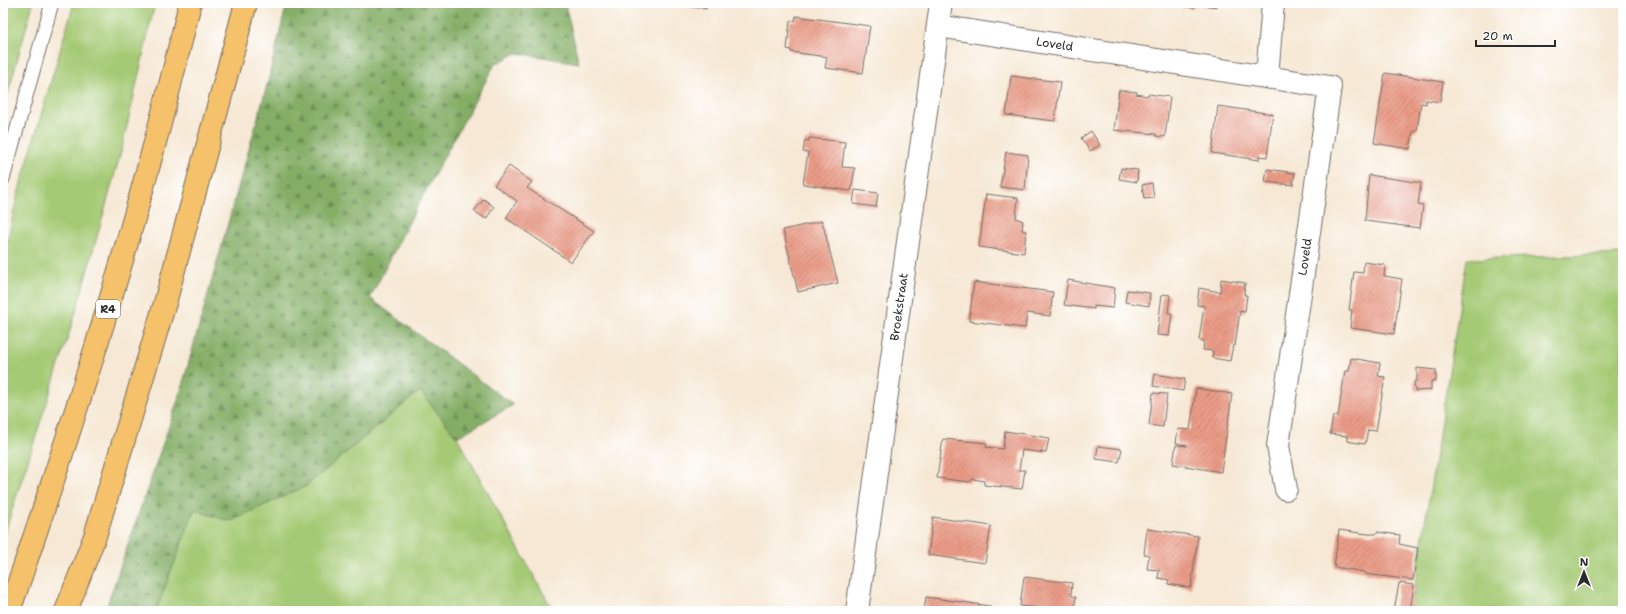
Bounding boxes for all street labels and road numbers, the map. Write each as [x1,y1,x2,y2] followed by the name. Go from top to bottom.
[1035,33,1075,55] street label: Loveld
[1294,237,1316,277] street label: Loveld
[886,272,912,342] street label: Broekstraat
[96,300,120,318] road number: R4

